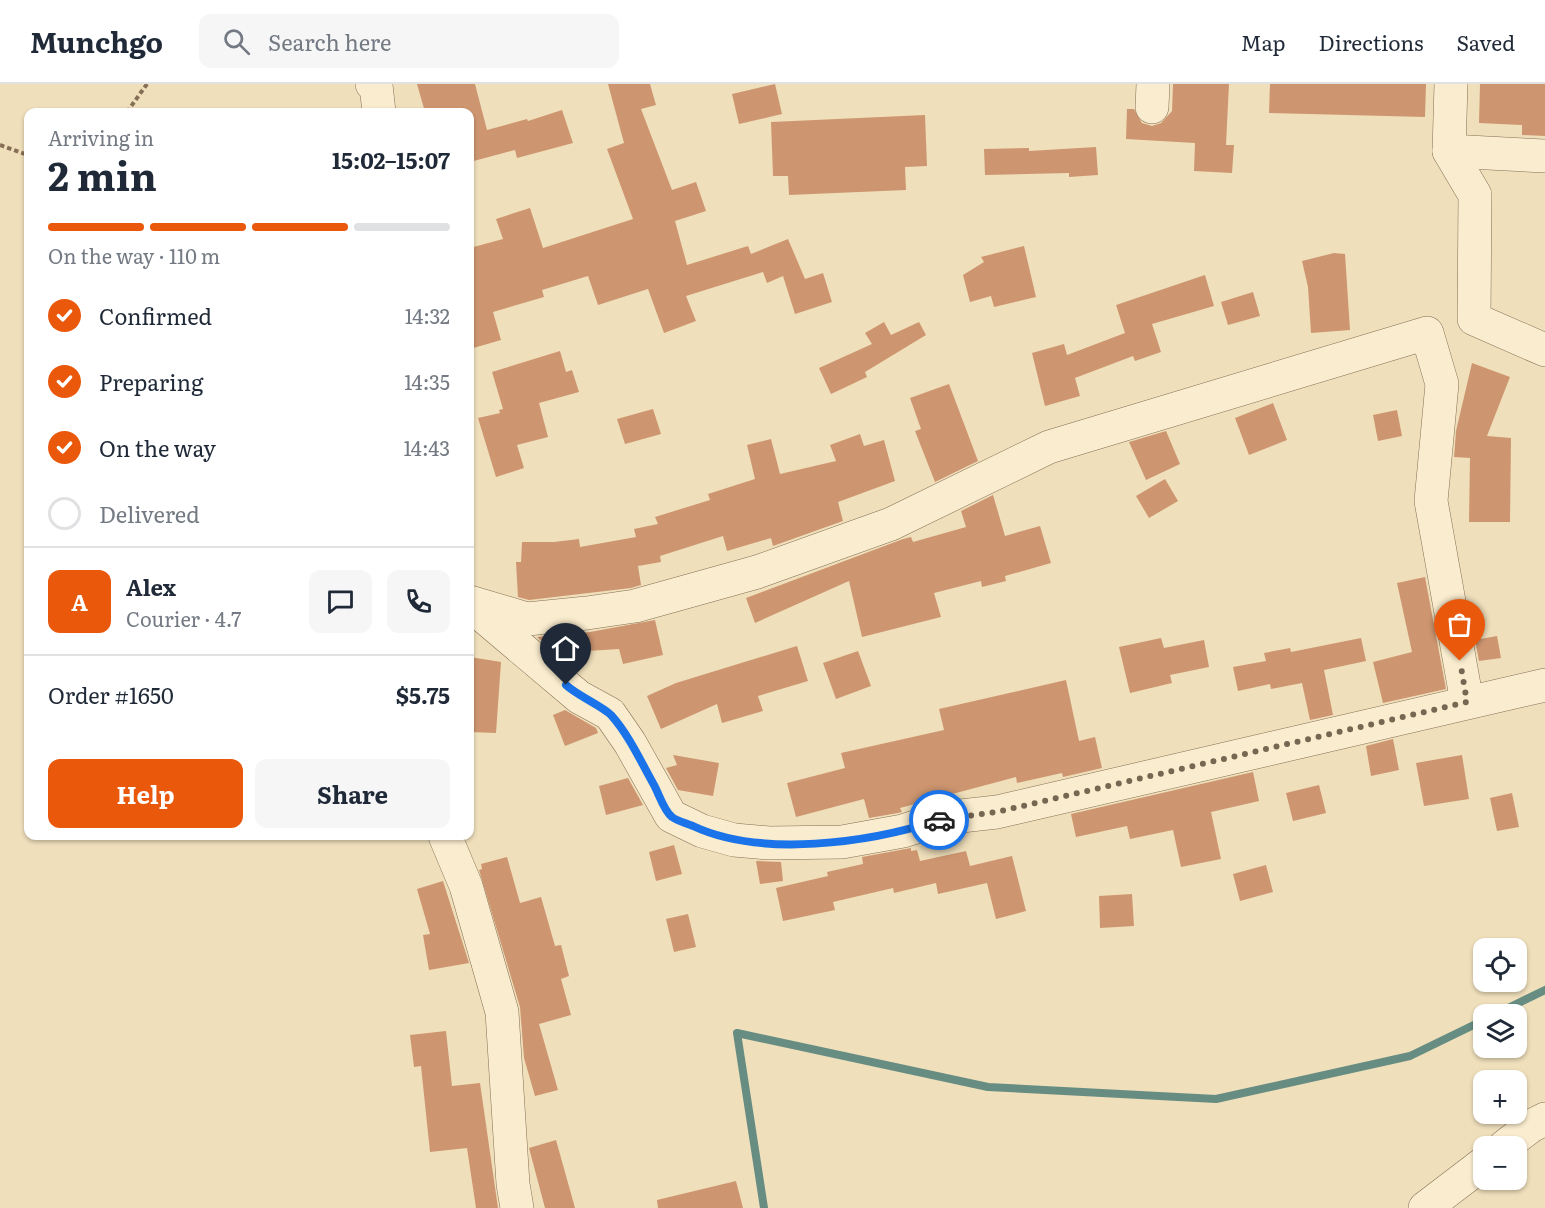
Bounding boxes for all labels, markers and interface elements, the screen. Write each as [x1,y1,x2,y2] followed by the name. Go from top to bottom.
[199,14,619,68] search box
[30,20,163,62] text: Munchgo
[220,25,253,58] icon: search
[268,25,391,58] text: Search here
[1241,26,1286,57] text: Map
[1319,26,1424,57] text: Directions
[1457,26,1515,57] text: Saved
[48,122,154,152] text: Arriving in
[332,143,450,176] text: 15:02–15:07
[48,145,157,203] text: 2 min
[48,240,220,270] text: On the way · 110 m
[48,299,81,332] icon: check
[99,299,212,332] text: Confirmed
[405,300,450,330] text: 14:32
[48,365,81,398] icon: check
[99,365,203,398] text: Preparing
[404,366,450,396] text: 14:35
[48,431,81,464] icon: check
[99,431,216,464] text: On the way
[404,432,450,462] text: 14:43
[99,497,200,530] text: Delivered
[126,570,176,603] text: Alex
[309,570,372,633] button: chat
[387,570,450,633] button: phone
[71,585,88,618] text: A
[1434,599,1485,661] pin
[126,603,241,633] text: Courier · 4.7
[1443,608,1476,641] icon: bag
[540,623,591,685] pin
[549,632,582,665] icon: home
[48,678,174,711] text: Order #1650
[396,678,450,711] text: $5.75
[48,759,243,828] button: Help
[255,759,450,828] button: Share
[909,790,969,850] courier
[923,804,956,837] icon: car
[1473,938,1527,1190] map controls
[1473,938,1527,992] button: locate
[1473,1004,1527,1058] button: layers
[1473,1070,1527,1124] button: +
[1473,1136,1527,1190] button: −

